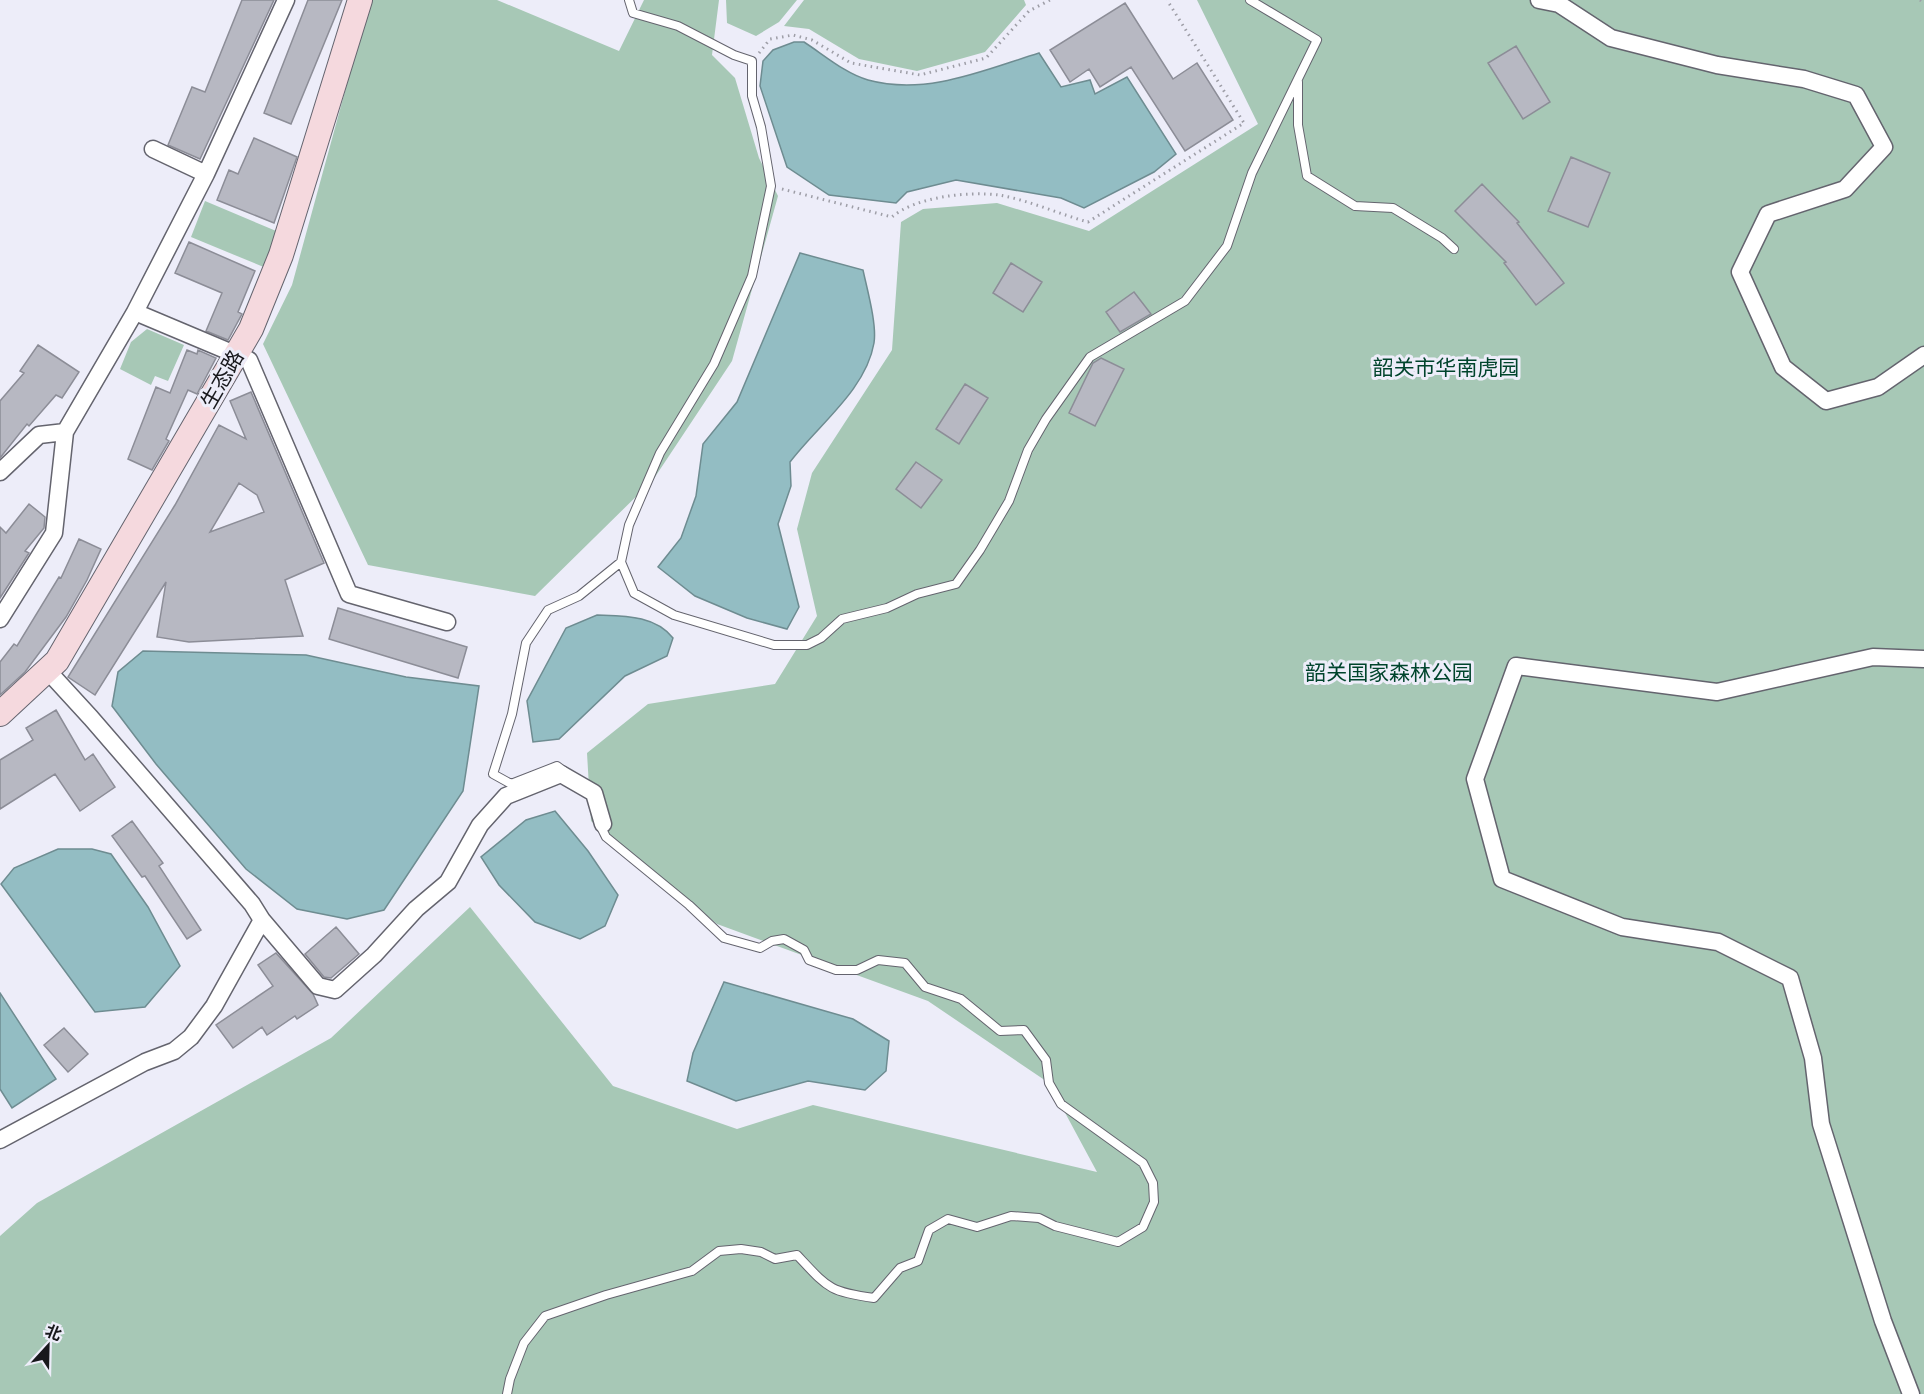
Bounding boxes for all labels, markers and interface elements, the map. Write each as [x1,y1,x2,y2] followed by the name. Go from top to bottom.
[195,345,249,413] street label: 生态路
[1373,355,1520,380] park label: 韶关市华南虎园
[1305,660,1473,685] park label: 韶关国家森林公园
[18,1316,78,1376] north arrow
[42,1321,64,1344] text: 北

